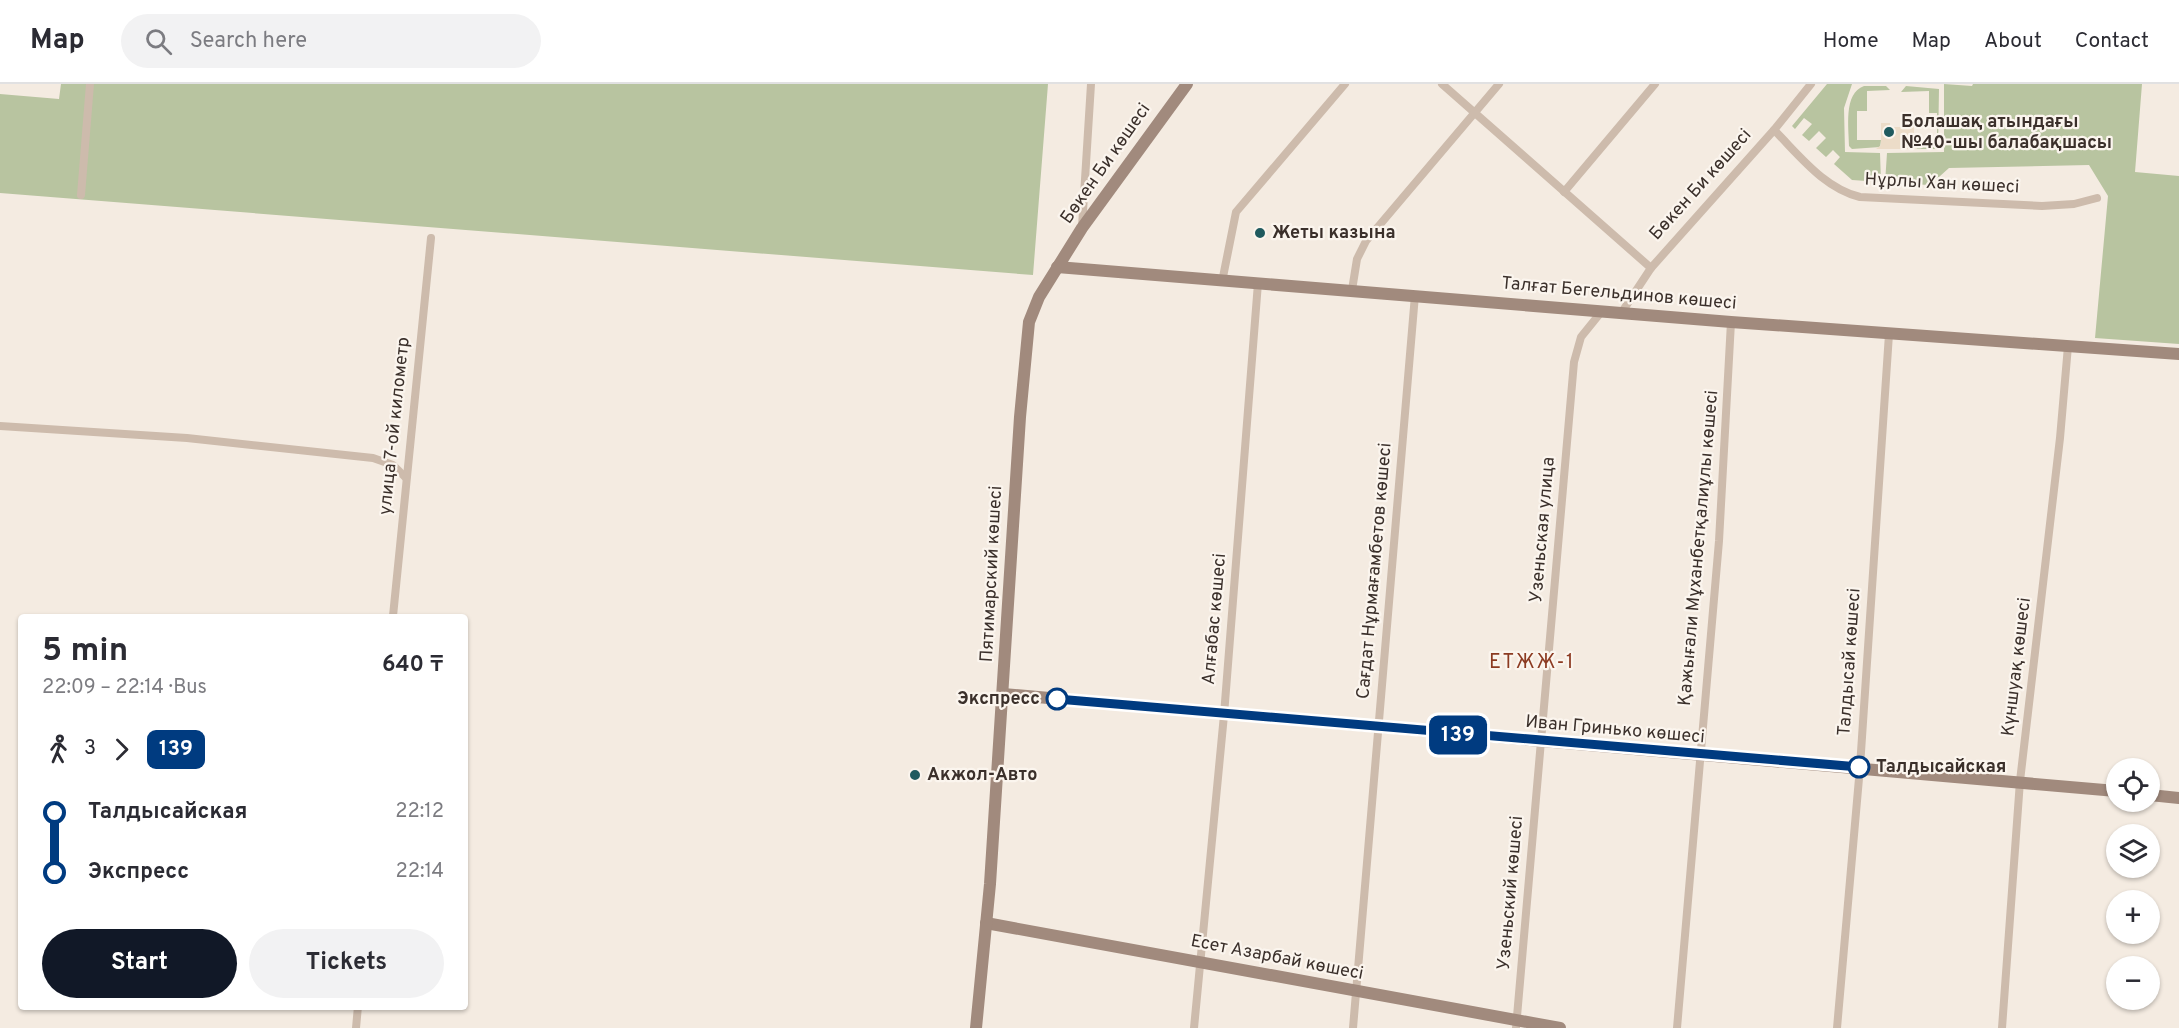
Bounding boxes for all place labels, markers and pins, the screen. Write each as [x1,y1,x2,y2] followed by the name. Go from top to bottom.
[1901,111,2112,155] place label: Болашақ атындағы №40-шы балабақшасы
[1882,125,1896,139] marker: Болашақ атындағы №40-шы балабақшасы
[1272,222,1395,245] place label: Жеты казына
[1253,226,1267,240] marker: Жеты казына
[957,688,1040,711] place label: Экспресс
[1046,688,1068,710] marker: Экспресс
[1848,756,1870,778] marker: Талдысайская
[1876,756,2006,779] place label: Талдысайская
[927,764,1037,787] place label: Акжол-Авто
[908,768,922,782] marker: Акжол-Авто

